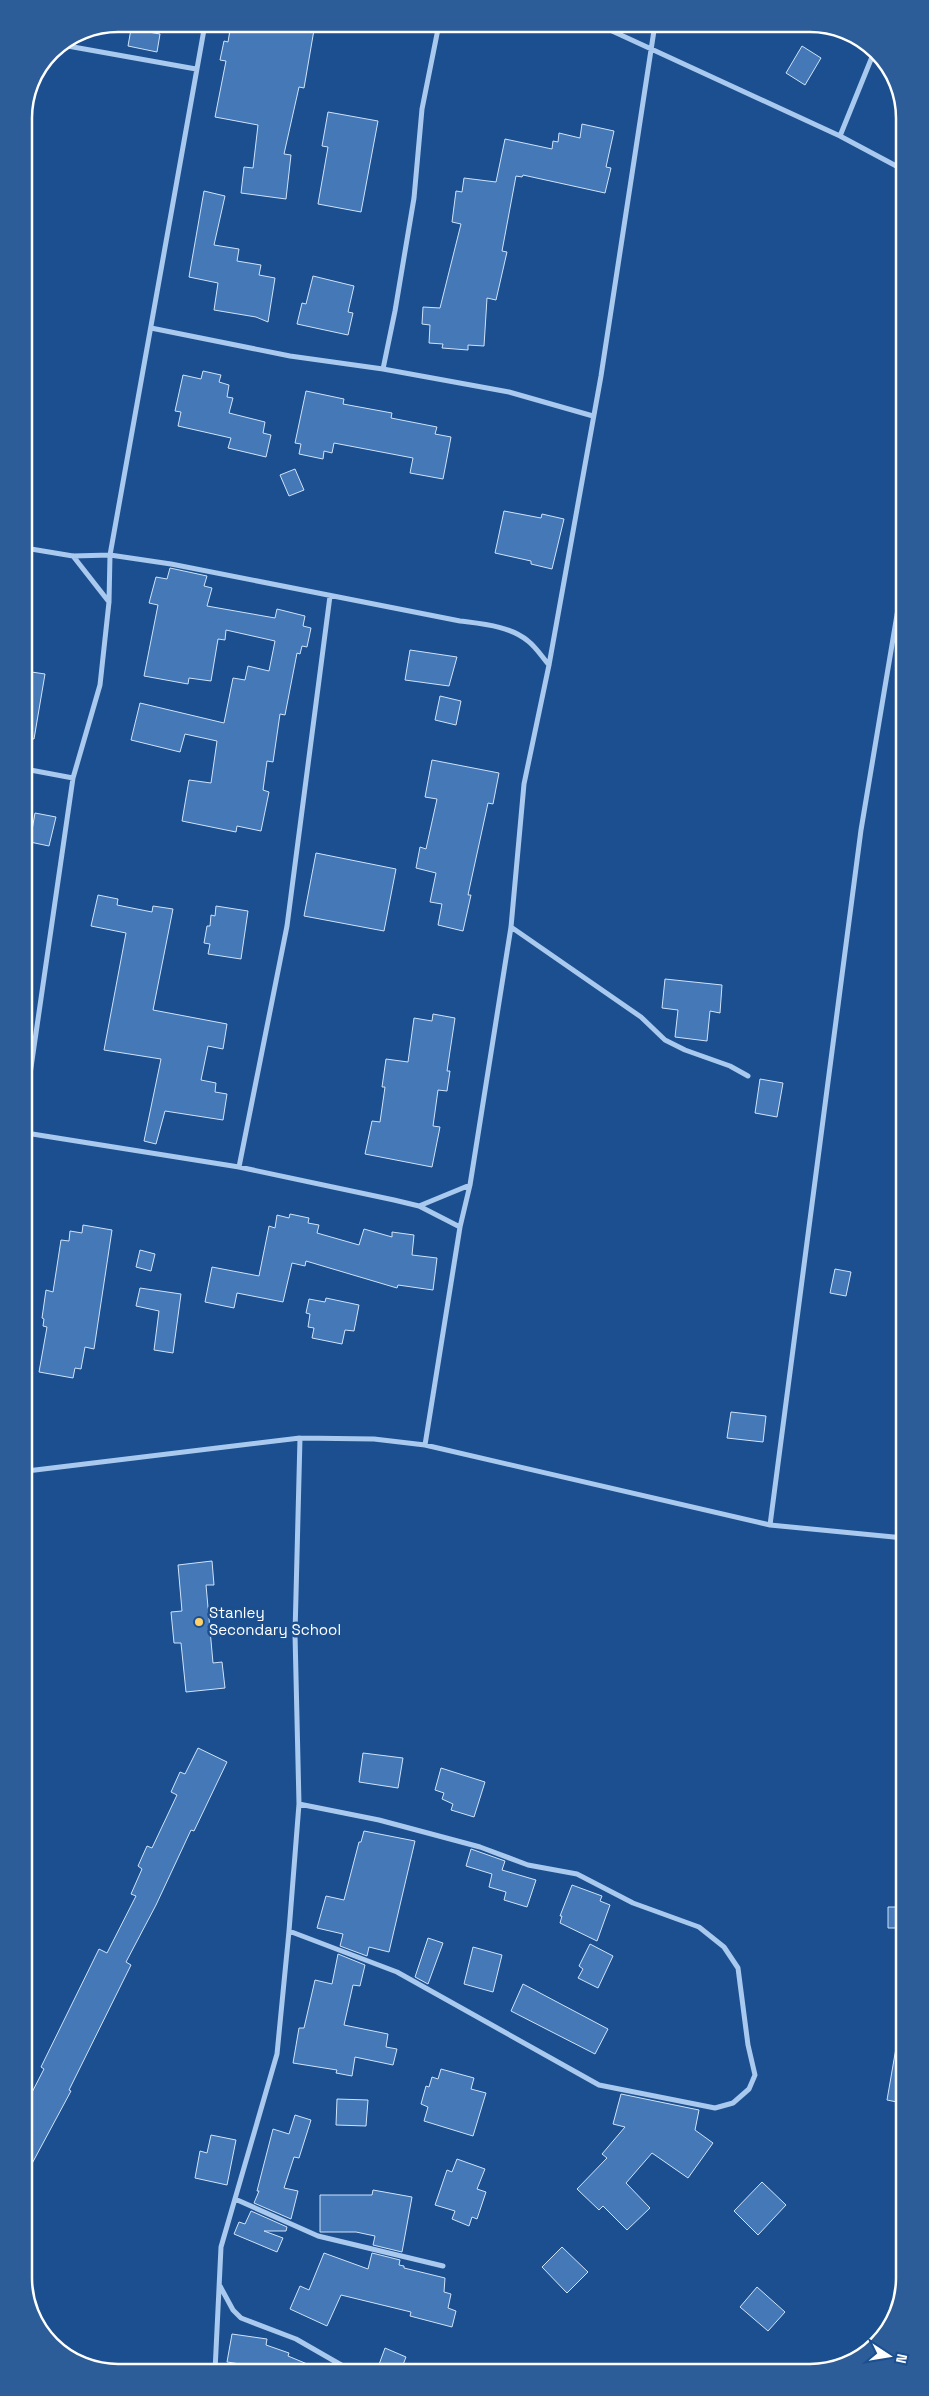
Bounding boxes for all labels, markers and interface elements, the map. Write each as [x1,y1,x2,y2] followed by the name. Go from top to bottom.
[209,1603,341,1639] place label: Stanley Secondary School
[193,1616,205,1628] marker: Stanley Secondary School
[864,2331,914,2381] north arrow
[892,2352,911,2365] text: N

